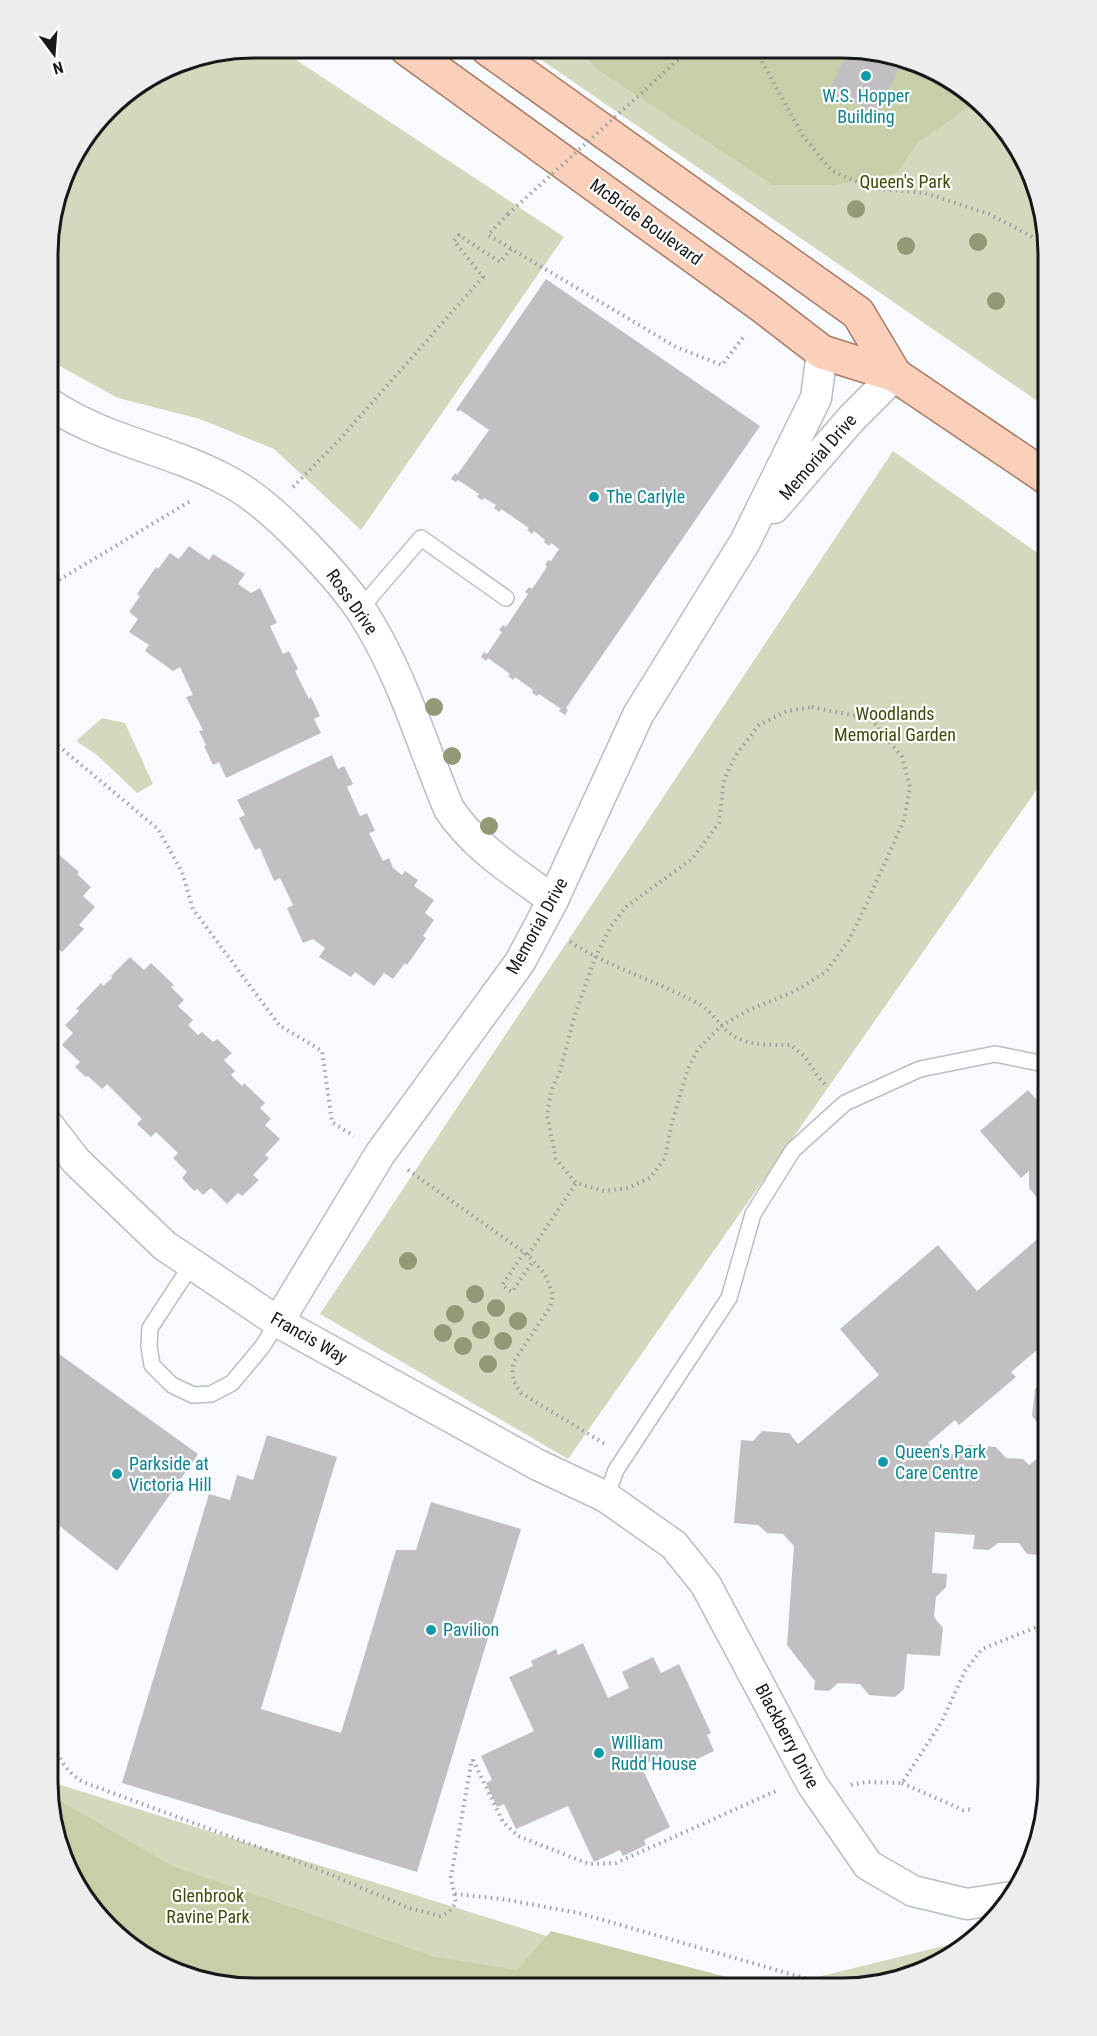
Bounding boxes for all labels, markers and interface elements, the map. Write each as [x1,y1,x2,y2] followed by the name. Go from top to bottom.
[24,24,84,84] north arrow
[51,57,65,78] text: N
[859,69,873,83] marker: W.S. Hopper Building
[822,85,910,127] place label: W.S. Hopper Building
[859,171,951,192] park label: Queen's Park
[586,174,706,269] street label: McBride Boulevard
[775,409,861,504] street label: Memorial Drive
[606,486,685,507] place label: The Carlyle
[587,490,601,504] marker: The Carlyle
[322,565,383,638] street label: Ross Drive
[834,703,956,745] park label: Woodlands Memorial Garden
[501,874,572,978] street label: Memorial Drive
[267,1307,352,1368] street label: Francis Way
[895,1441,986,1483] place label: Queen's Park Care Centre
[129,1453,212,1495] place label: Parkside at Victoria Hill
[876,1455,890,1469] marker: Queen's Park Care Centre
[110,1467,124,1481] marker: Parkside at Victoria Hill
[443,1619,499,1640] place label: Pavilion
[424,1623,438,1637] marker: Pavilion
[751,1680,824,1791] street label: Blackberry Drive
[611,1732,697,1774] place label: William Rudd House
[592,1746,606,1760] marker: William Rudd House
[166,1885,250,1927] park label: Glenbrook Ravine Park

